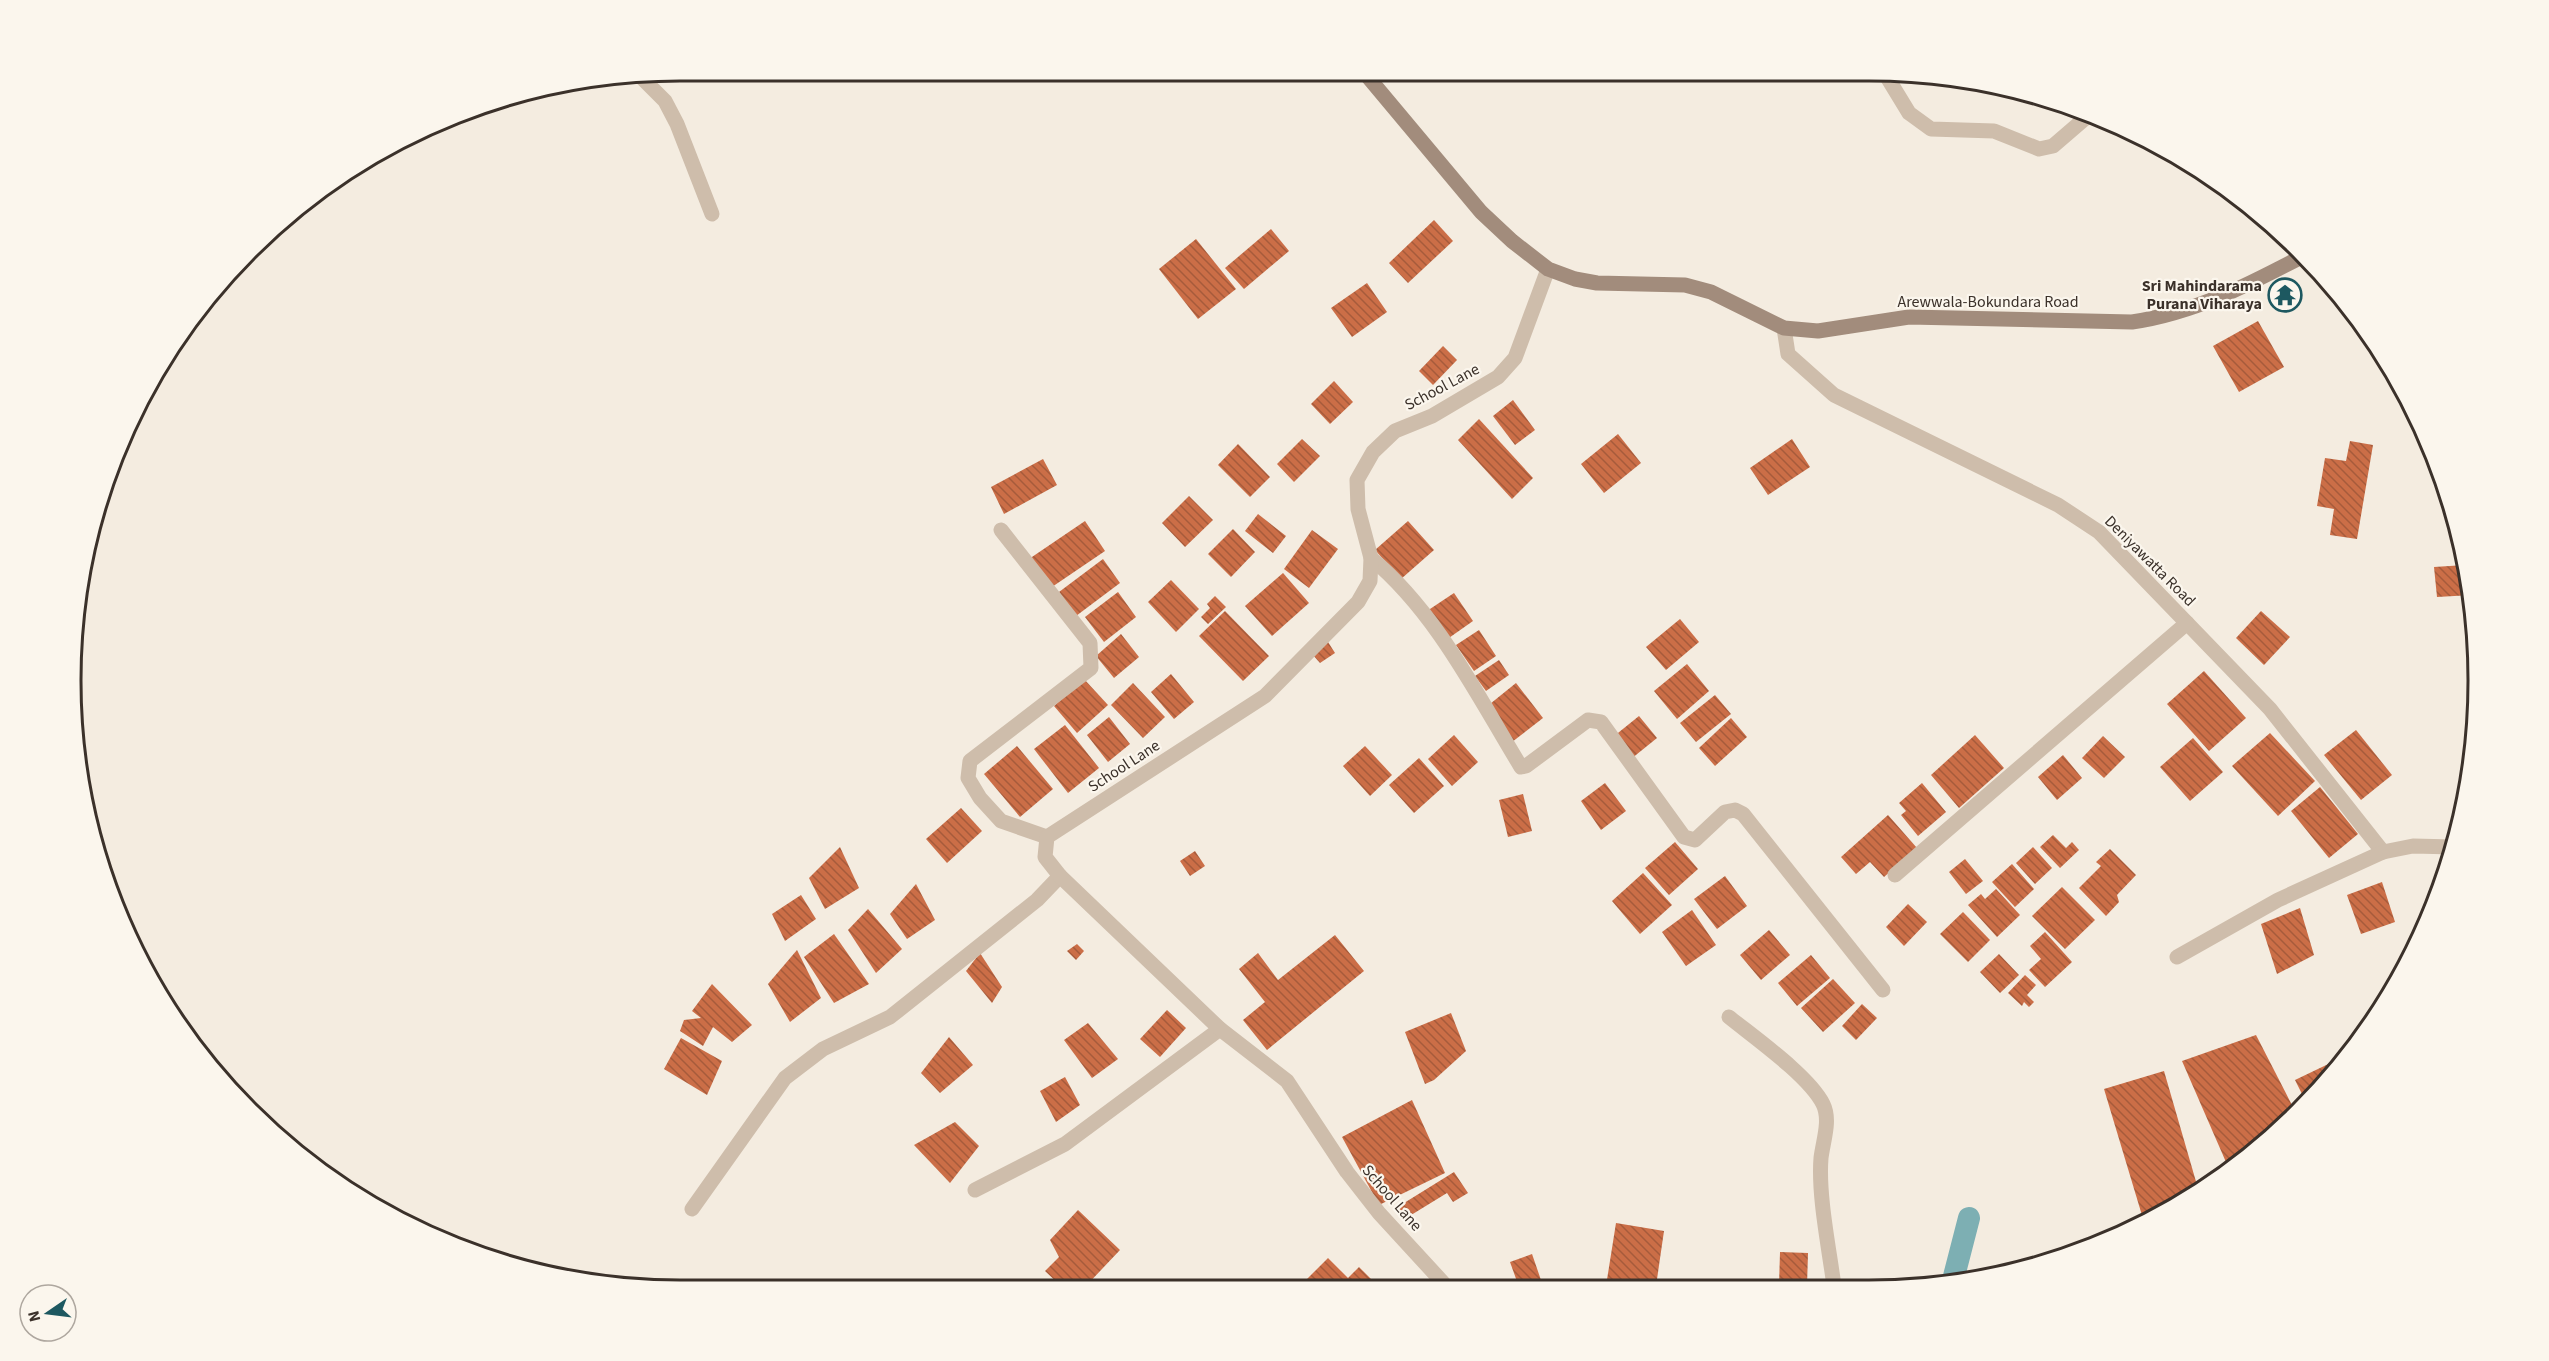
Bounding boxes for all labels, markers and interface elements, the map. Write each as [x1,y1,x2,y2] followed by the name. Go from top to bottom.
[2142,275,2262,315] place label: Sri Mahindarama Purana Viharaya
[2267,277,2303,313] temple icon: Sri Mahindarama Purana Viharaya
[1897,291,2079,313] street label: Arewwala-Bokundara Road
[1401,358,1483,416] street label: School Lane
[2100,511,2200,611] street label: Deniyawatta Road
[1084,734,1164,797] street label: School Lane
[1357,1160,1427,1236] street label: School Lane
[18,1283,78,1343] north arrow
[22,1309,46,1324] text: N

